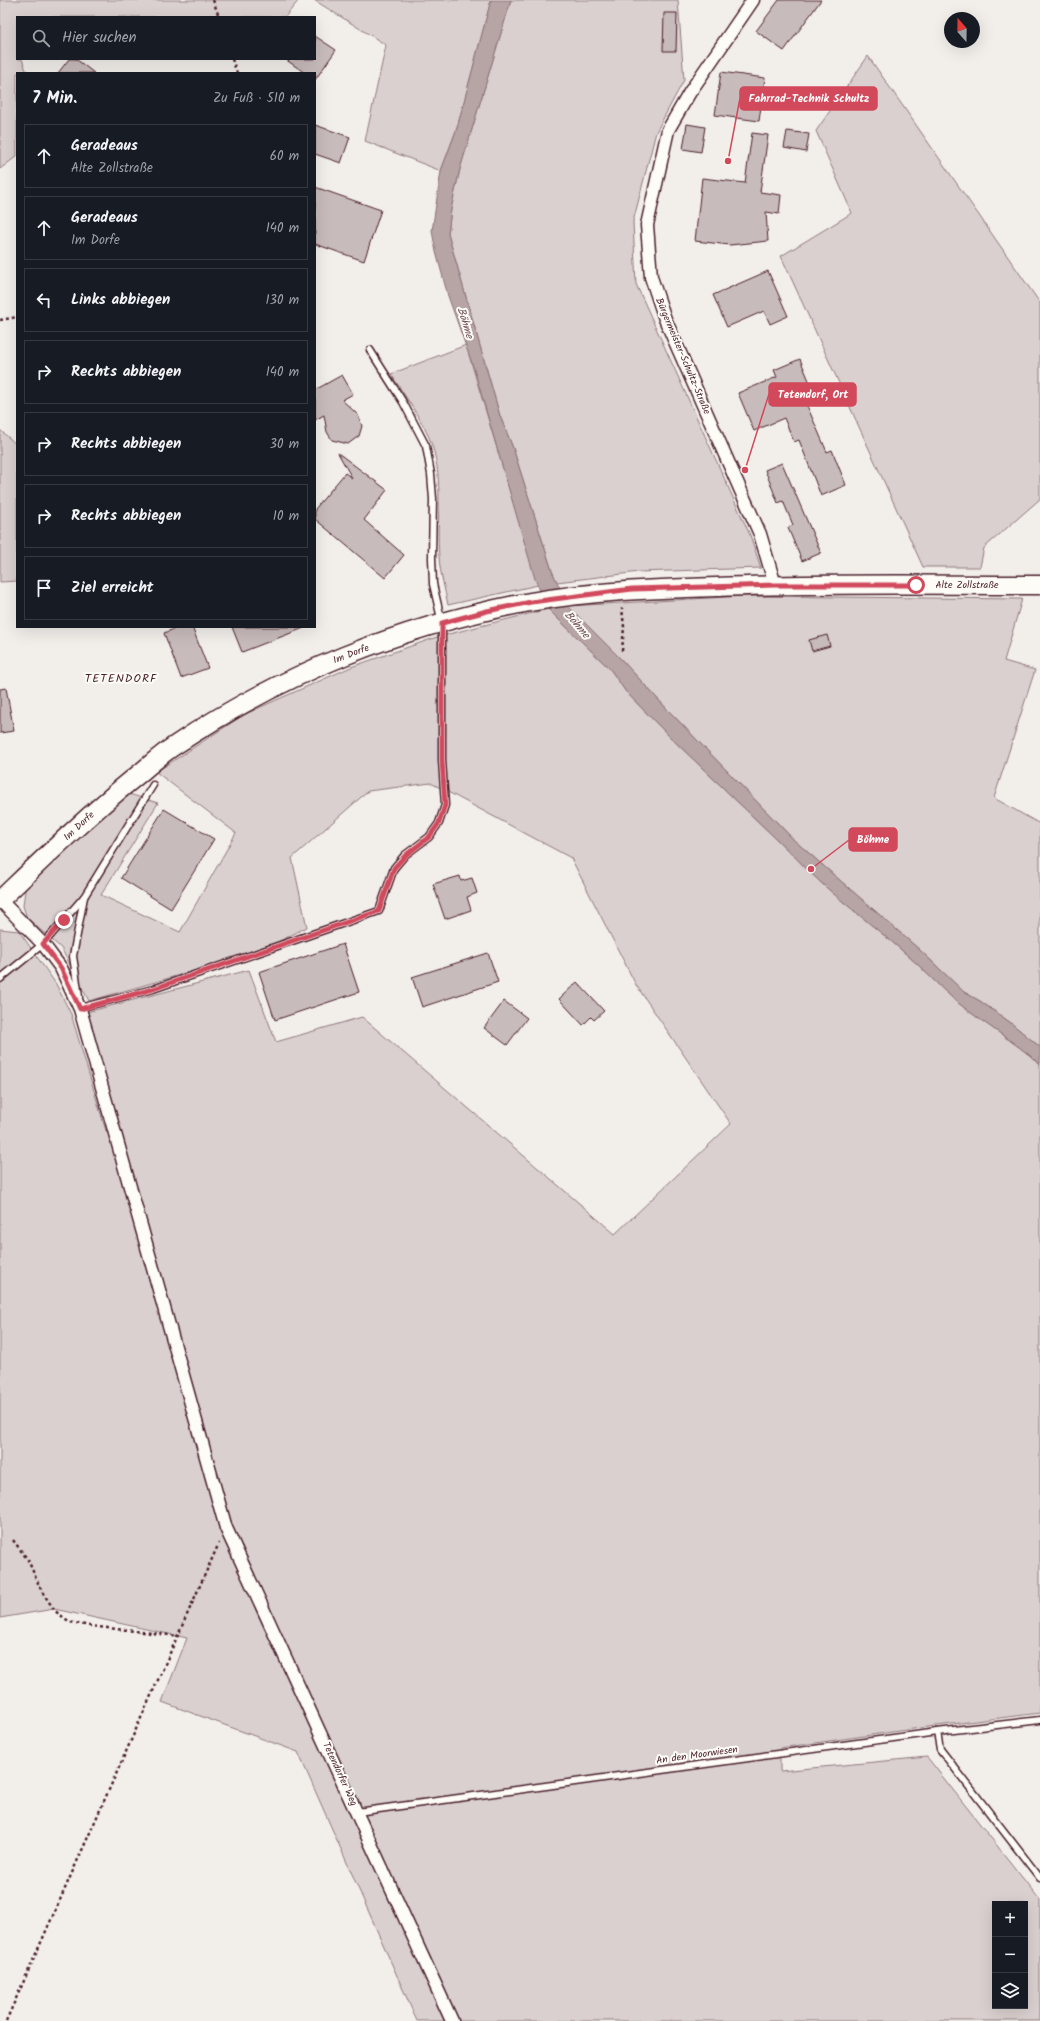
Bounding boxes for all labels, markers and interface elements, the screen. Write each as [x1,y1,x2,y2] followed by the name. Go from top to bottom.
[944,12,980,48] north arrow
[16,16,316,60] search box
[62,26,136,50] text: Hier suchen
[30,27,52,49] icon: search
[32,85,77,112] text: 7 Min.
[740,87,877,110] callout: Fahrrad-Technik Schultz
[213,88,300,109] text: Zu Fuß · 510 m
[749,90,869,108] text: Fahrrad-Technik Schultz
[71,134,138,158] text: Geradeaus
[33,145,55,167] icon: ahead
[270,146,299,167] text: 60 m
[71,158,153,179] text: Alte Zollstraße
[71,206,138,230] text: Geradeaus
[33,217,55,239] icon: ahead
[266,218,299,239] text: 140 m
[71,230,120,251] text: Im Dorfe
[71,288,170,312] text: Links abbiegen
[33,289,55,311] icon: left
[265,290,299,311] text: 130 m
[651,295,715,417] street label: Bürgermeister-Schultz-Straße
[452,305,479,342] water label: Böhme
[71,360,181,384] text: Rechts abbiegen
[33,361,55,383] icon: right
[266,362,299,383] text: 140 m
[769,383,856,406] callout: Tetendorf, Ort
[778,386,849,404] text: Tetendorf, Ort
[71,432,181,456] text: Rechts abbiegen
[33,433,55,455] icon: right
[270,434,299,455] text: 30 m
[71,504,181,528] text: Rechts abbiegen
[33,505,55,527] icon: right
[273,506,299,527] text: 10 m
[71,576,154,600] text: Ziel erreicht
[907,576,925,594] route start
[33,577,55,599] icon: arrive
[935,577,999,593] street label: Alte Zollstraße
[560,607,595,644] water label: Böhme
[331,640,372,668] street label: Im Dorfe
[85,669,158,688] district label: TETENDORF
[60,807,99,845] street label: Im Dorfe
[849,828,897,851] callout: Böhme
[857,831,890,849] text: Böhme
[55,911,73,929] route end
[318,1739,362,1809] street label: Tetendorfer Weg
[655,1741,739,1769] street label: An den Moorwiesen
[992,1901,1028,2009] map controls
[992,1901,1028,1937] button: +
[992,1937,1028,1973] button: −
[992,1973,1028,2009] button: layers

